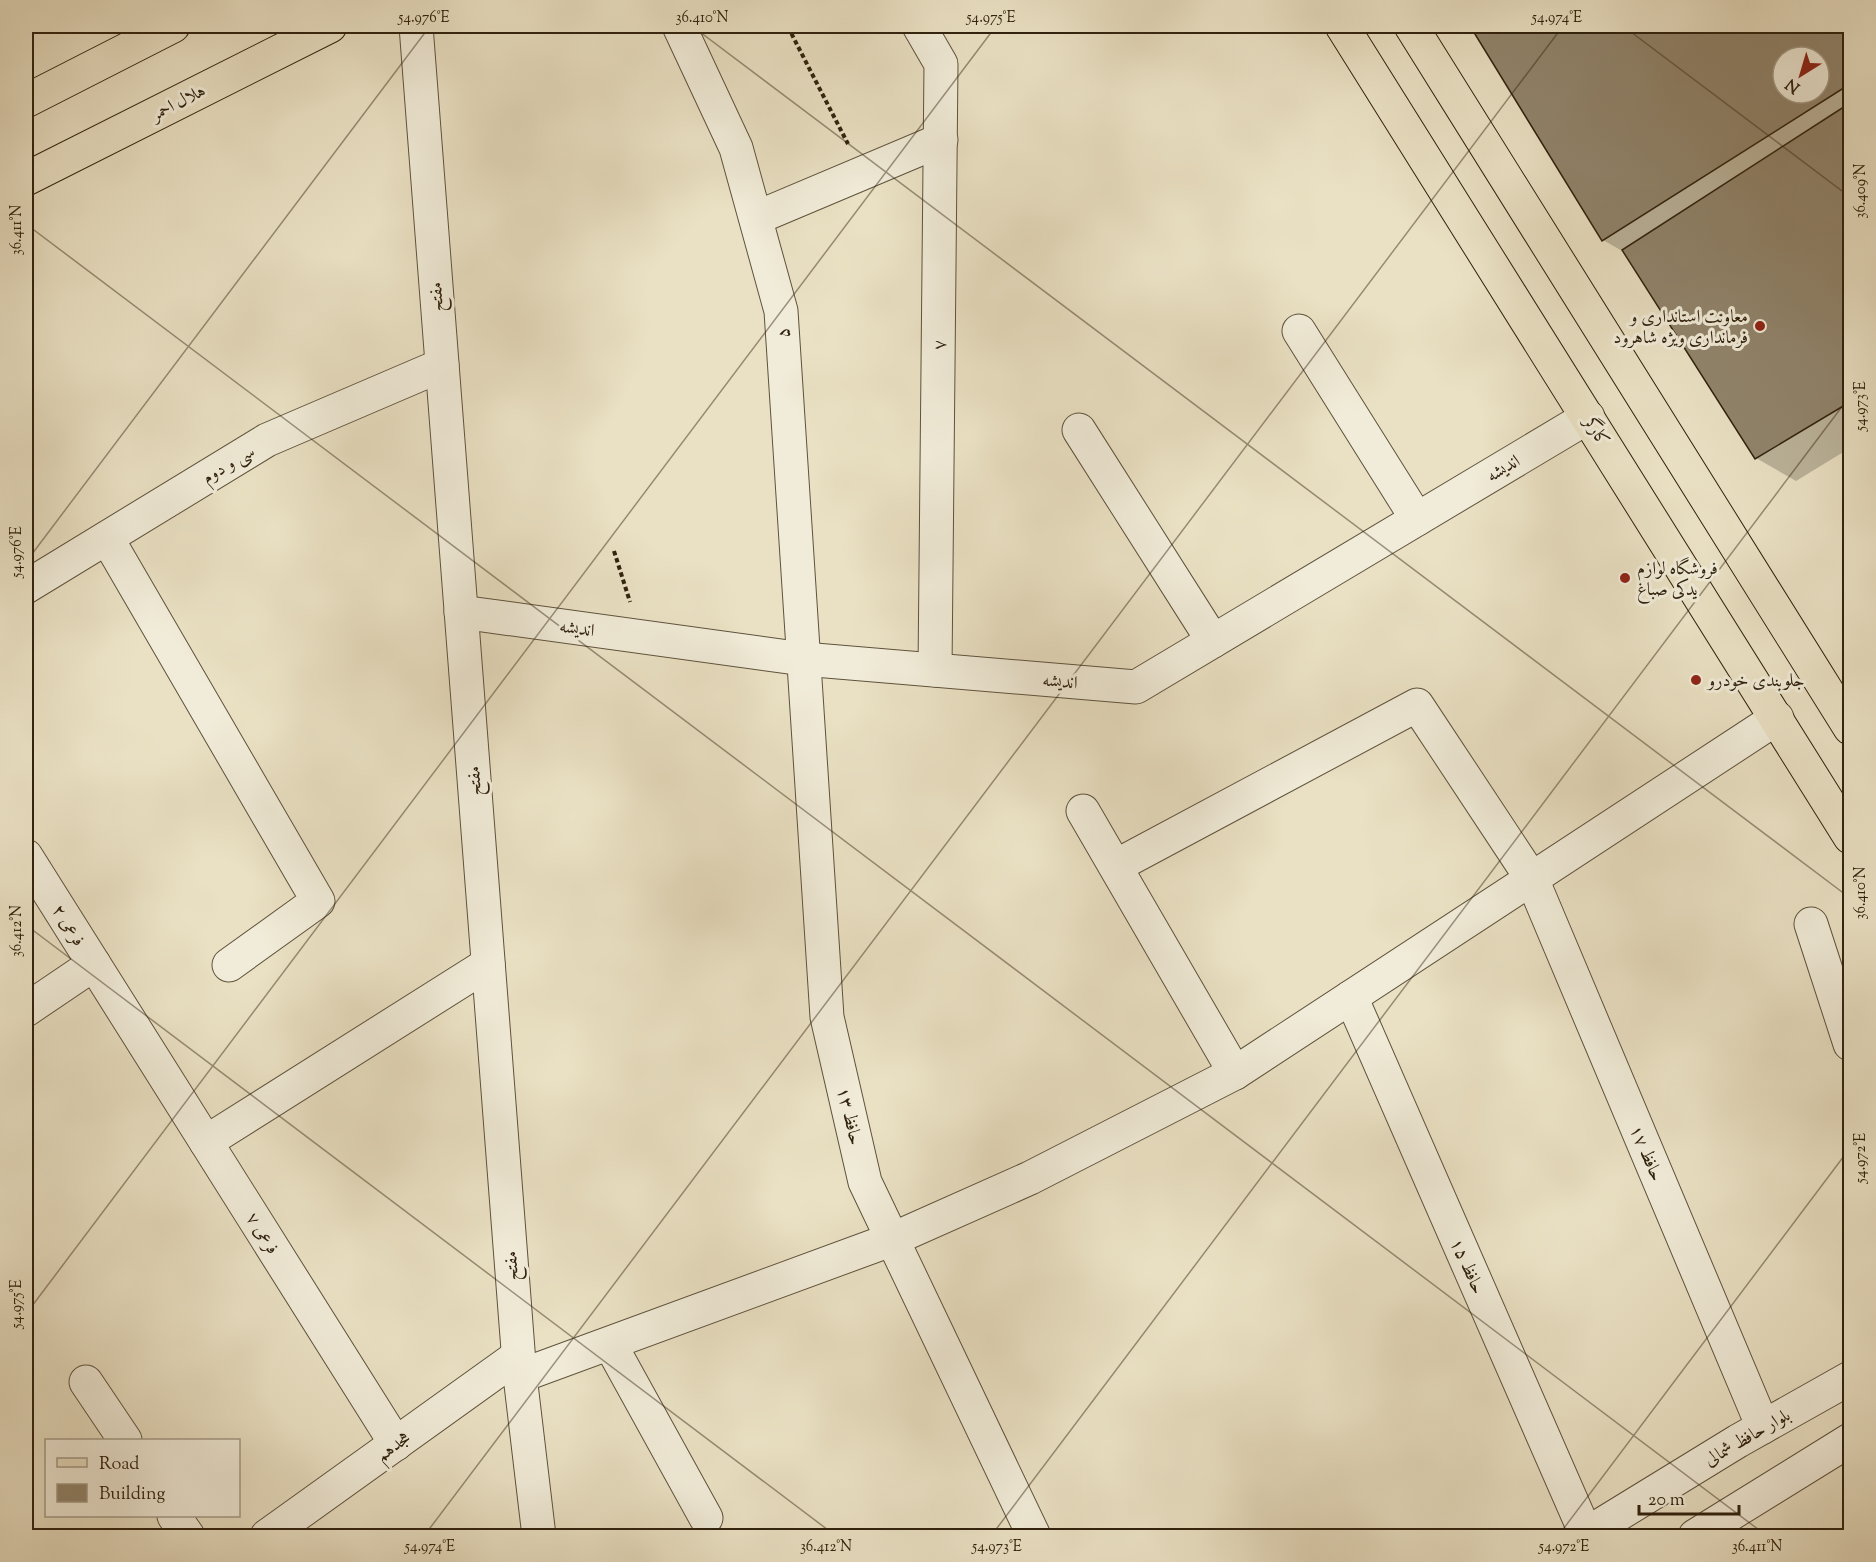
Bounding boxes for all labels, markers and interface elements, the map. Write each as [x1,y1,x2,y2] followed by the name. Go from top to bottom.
[397,8,450,29] text: 54.976°E
[676,8,728,29] text: 36.410°N
[965,8,1016,29] text: 54.975°E
[1531,8,1582,29] text: 54.974°E
[1771,45,1831,105] north arrow
[1781,72,1806,98] text: N
[145,79,211,130] street label: هلال احمر
[1851,163,1872,219] text: 36.409°N
[7,205,28,255] text: 36.411°N
[424,281,453,313] street label: مفتح
[1613,305,1748,352] place label: معاونت استانداری و فرمانداری ویژه شاهرود
[1753,319,1767,333] marker: معاونت استانداری و فرمانداری ویژه شاهرود
[772,327,798,339] street label: ۵
[928,340,954,351] street label: ۷
[1851,381,1872,432] text: 54.973°E
[1575,410,1615,452] street label: کارگر
[198,440,261,493] street label: سی و دوم
[1482,449,1526,490] street label: اندیشه
[7,526,28,579] text: 54.976°E
[1637,556,1718,604] place label: فروشگاه لوازم یدکی صباغ
[1618,571,1632,585] marker: فروشگاه لوازم یدکی صباغ
[557,615,596,645] street label: اندیشه
[1041,669,1079,697] street label: اندیشه
[1706,669,1805,695] place label: جلوبندی خودرو
[1689,673,1703,687] marker: جلوبندی خودرو
[462,765,491,797] street label: مفتح
[1851,867,1872,919] text: 36.410°N
[44,900,90,952] street label: فرعی ۲
[7,905,28,957] text: 36.412°N
[829,1085,867,1148] street label: حافظ ۱۳
[1622,1122,1669,1186] street label: حافظ ۱۷
[1851,1133,1872,1184] text: 54.972°E
[238,1208,284,1260] street label: فرعی ۷
[1442,1235,1490,1299] street label: حافظ ۱۵
[499,1250,528,1282] street label: مفتح
[7,1279,28,1330] text: 54.975°E
[1700,1403,1796,1474] street label: بلوار حافظ شمالی
[371,1426,418,1471] street label: هجدهم
[45,1439,240,1517] legend
[99,1452,139,1478] text: Road
[1639,1478,1740,1516] scale bar
[99,1482,165,1508] text: Building
[1648,1488,1685,1514] text: 20 m
[404,1537,455,1558] text: 54.974°E
[800,1537,852,1558] text: 36.412°N
[971,1537,1022,1558] text: 54.973°E
[1538,1537,1589,1558] text: 54.972°E
[1732,1537,1782,1558] text: 36.411°N

